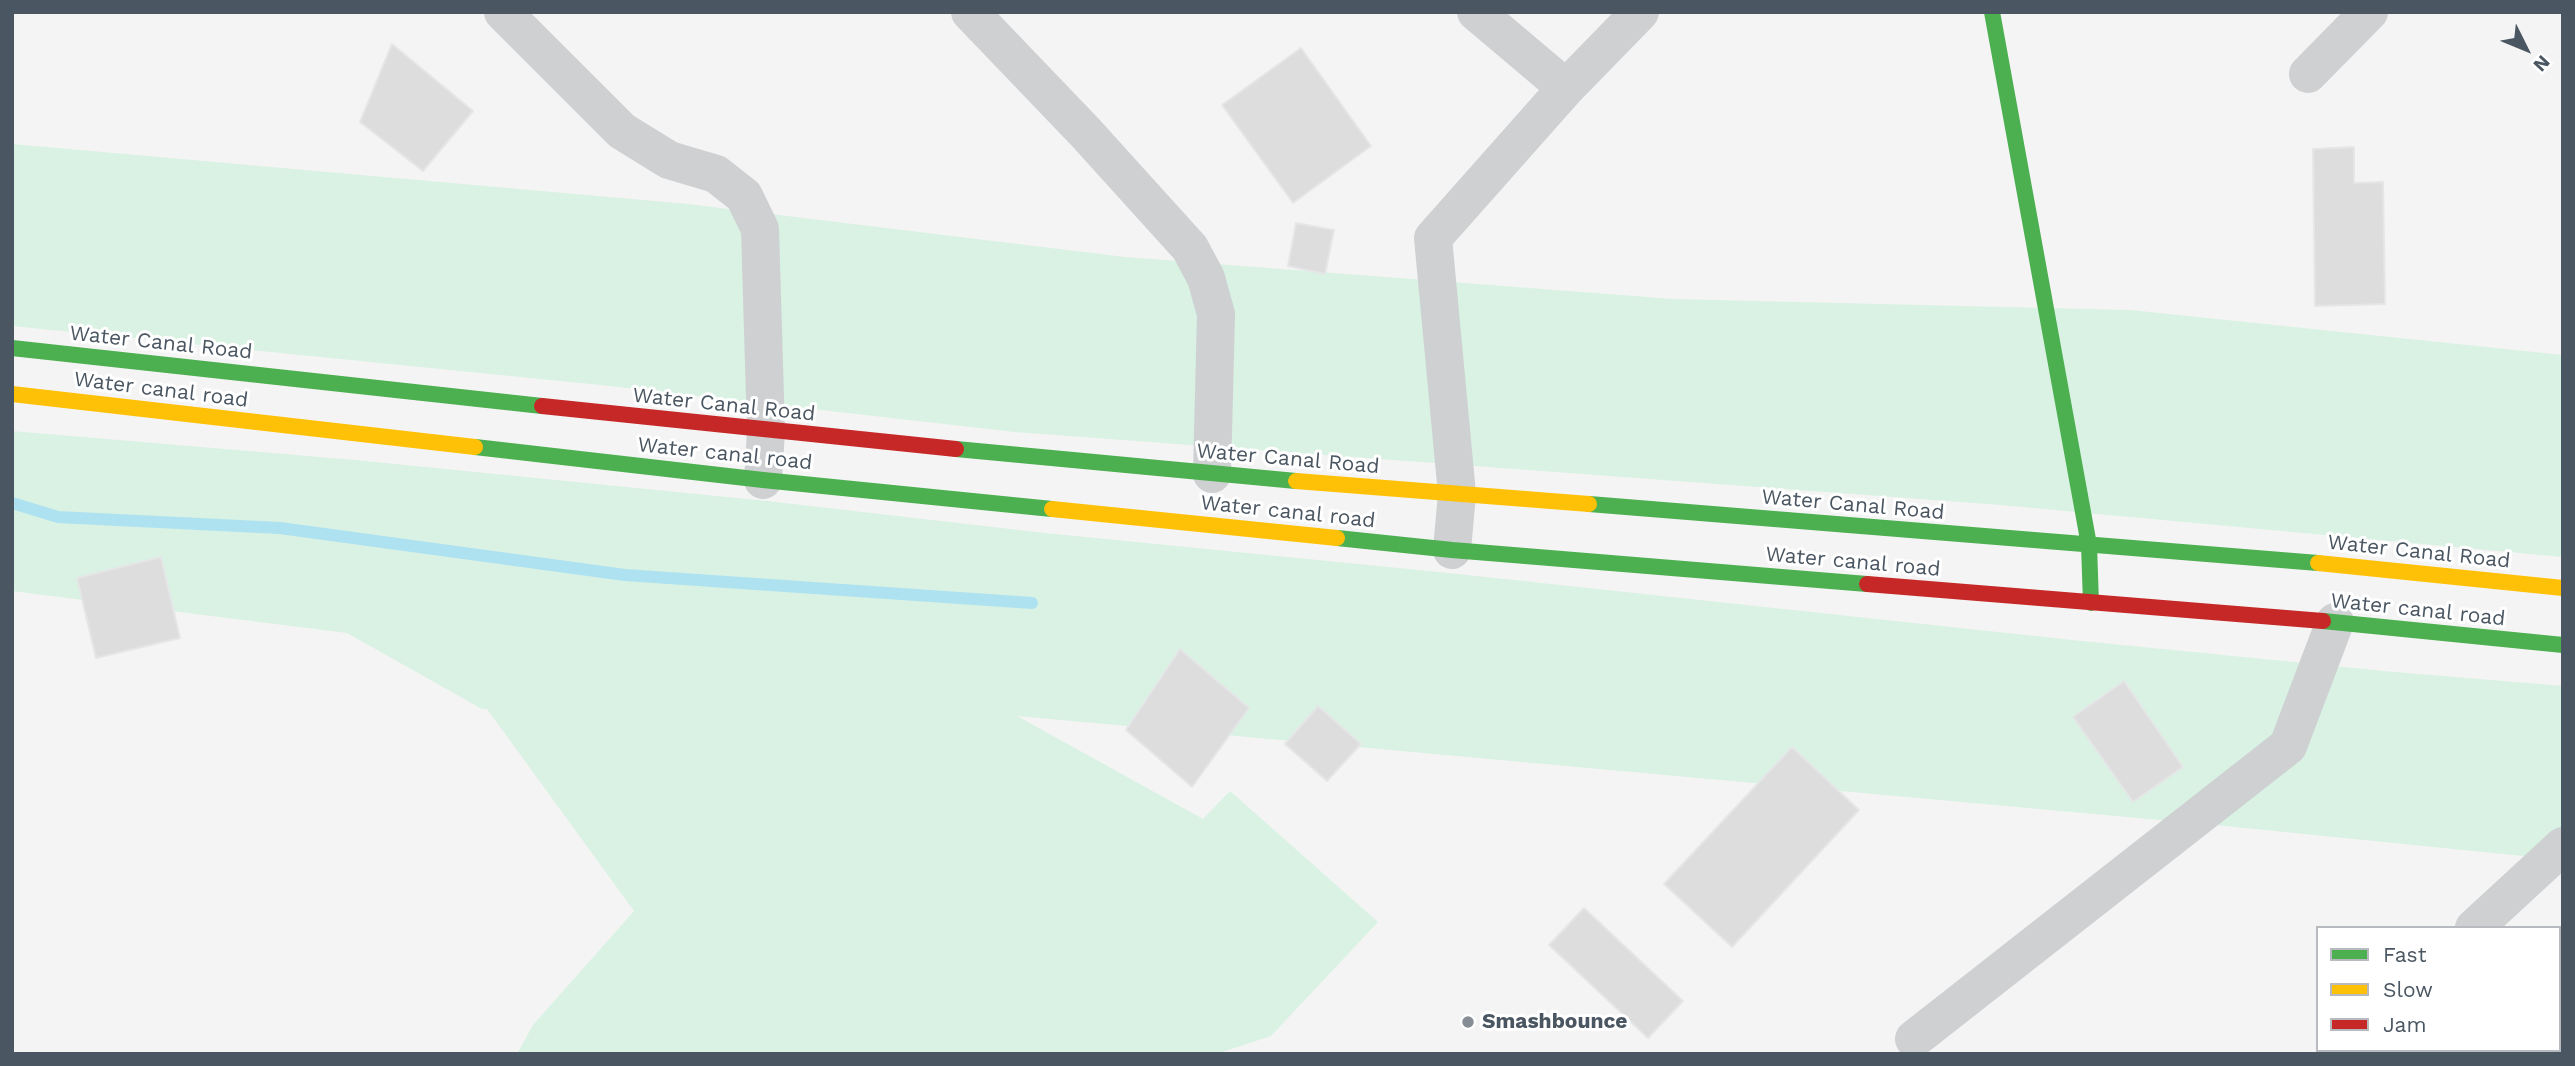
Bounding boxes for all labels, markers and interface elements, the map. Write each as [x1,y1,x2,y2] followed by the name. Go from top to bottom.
[2491,14,2561,84] north arrow
[2529,51,2555,77] text: N
[68,321,254,365] street label: Water Canal Road
[72,367,250,413] street label: Water canal road
[631,383,817,427] street label: Water Canal Road
[636,432,814,476] street label: Water canal road
[1196,438,1380,480] street label: Water Canal Road
[1761,484,1945,526] street label: Water Canal Road
[1199,490,1377,534] street label: Water canal road
[2326,530,2512,574] street label: Water Canal Road
[1765,542,1941,582] street label: Water canal road
[2329,588,2507,632] street label: Water canal road
[2316,926,2561,1052] legend
[2383,942,2427,967] text: Fast
[2383,977,2433,1002] text: Slow
[1482,1009,1627,1035] place label: Smashbounce
[2383,1012,2426,1037] text: Jam
[1460,1014,1476,1030] marker: Smashbounce

